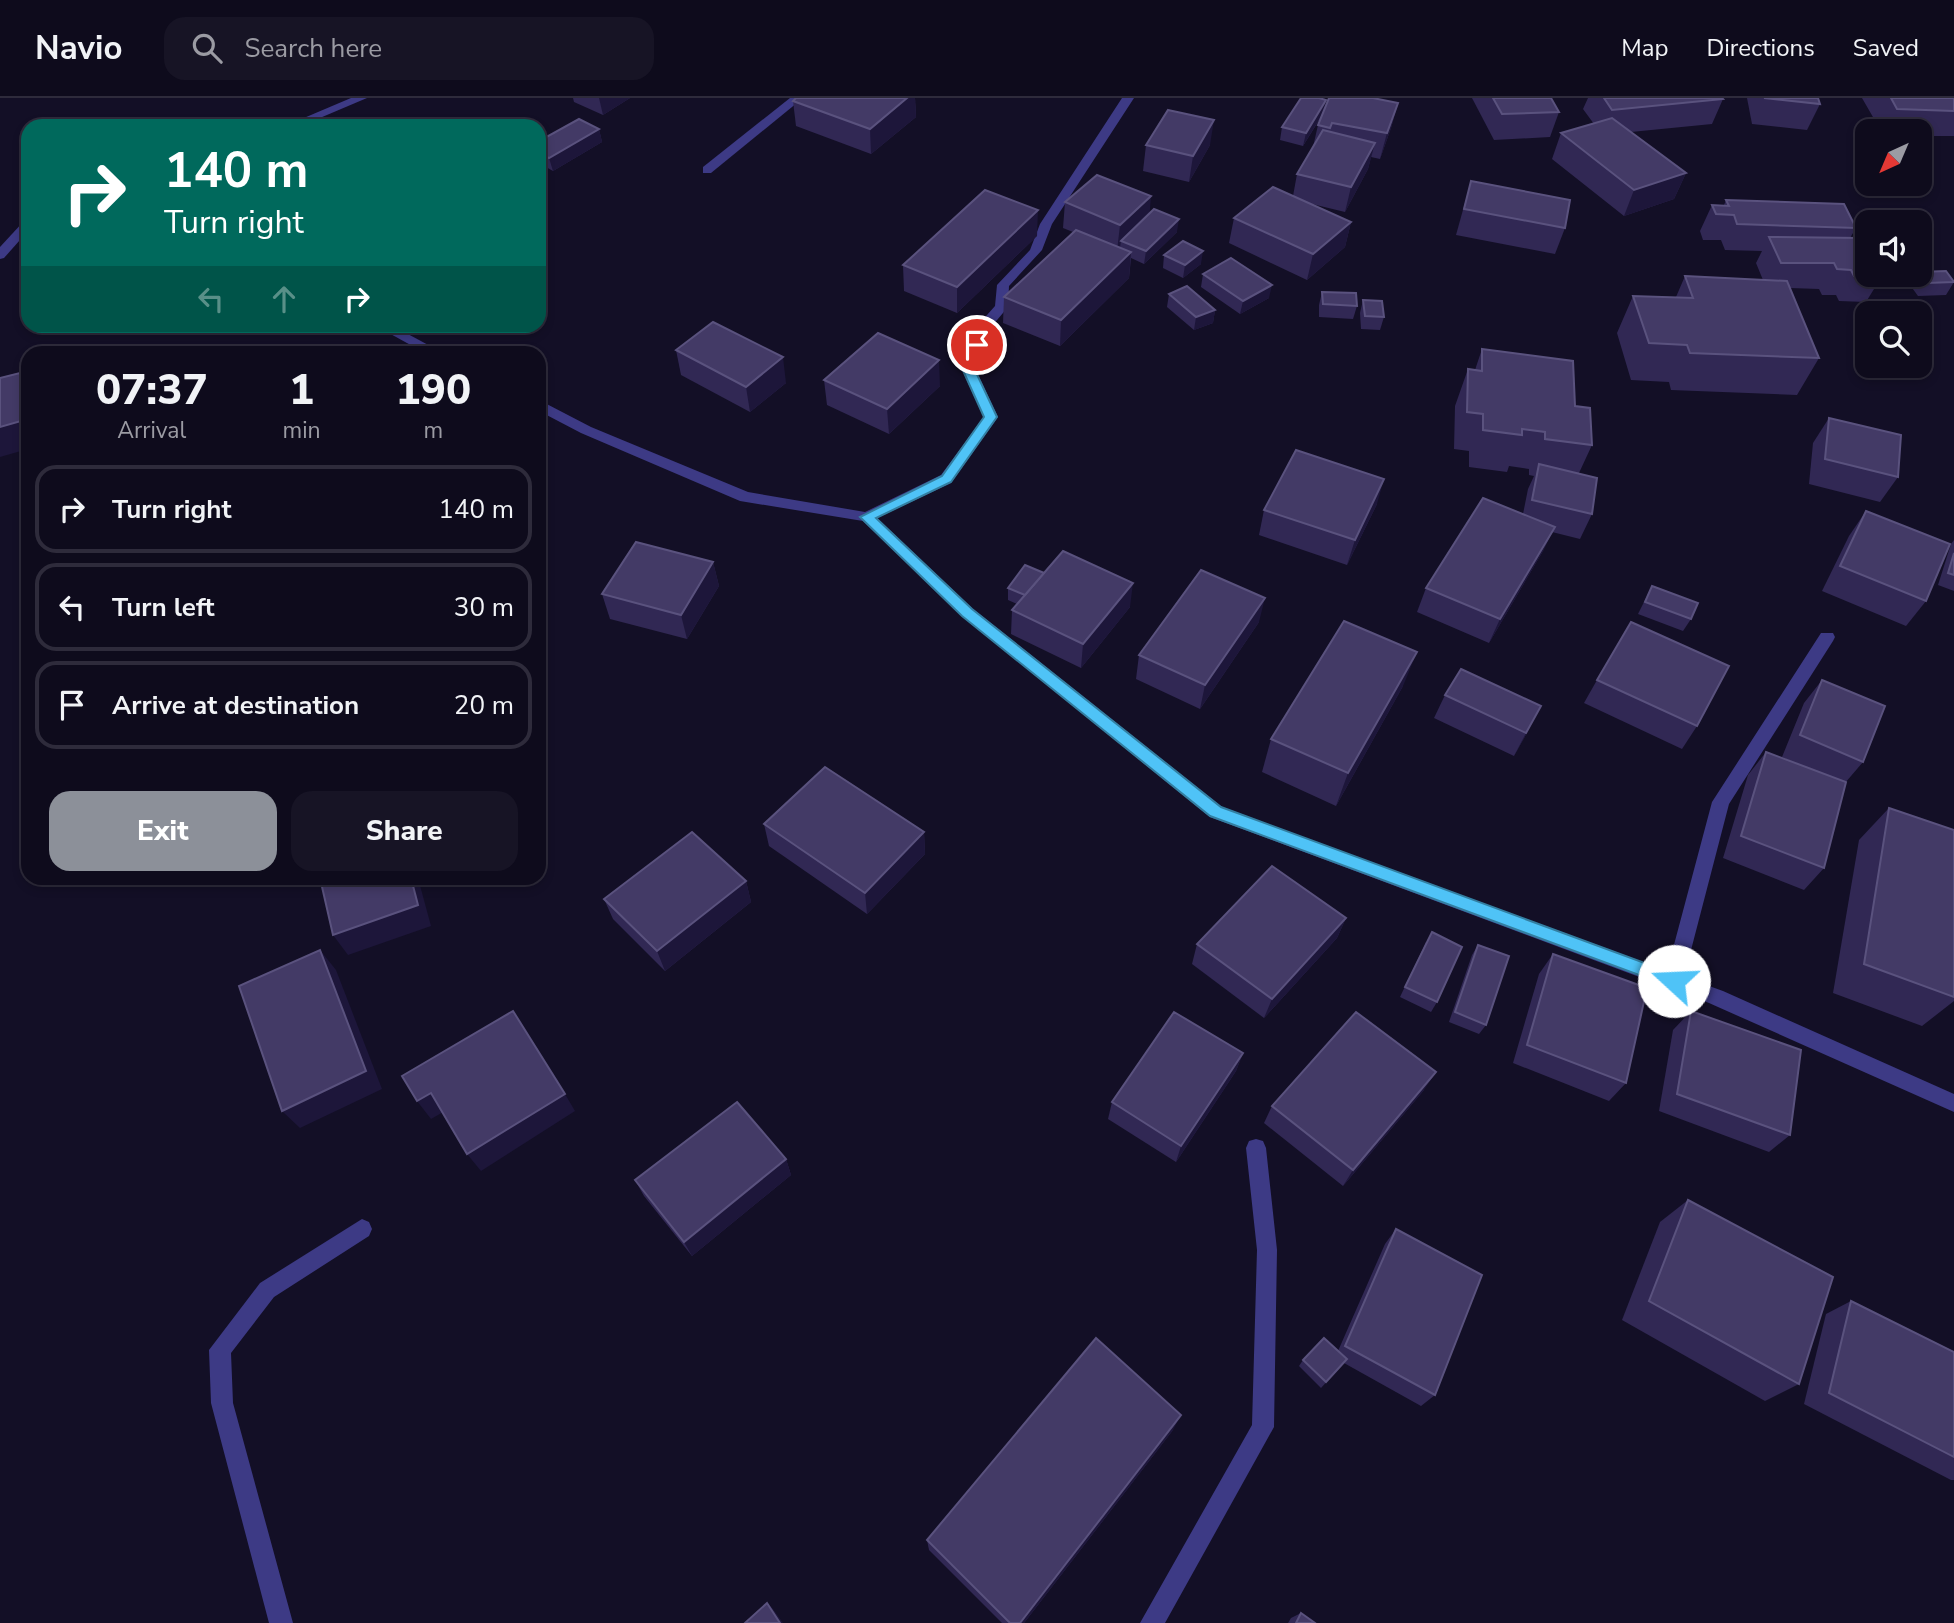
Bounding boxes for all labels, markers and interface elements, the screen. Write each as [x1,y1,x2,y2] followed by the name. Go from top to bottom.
[164,17,654,80] search box
[35,26,122,71] text: Navio
[188,29,226,67] icon: search
[244,31,382,66] text: Search here
[1621,32,1668,64] text: Map
[1706,32,1815,64] text: Directions
[1853,32,1919,64] text: Saved
[1855,119,1932,196] north arrow
[1855,119,1932,378] map controls
[164,137,308,204] text: 140 m
[49,147,140,238] icon: right
[164,201,304,244] text: Turn right
[1855,210,1932,287] button: sound
[192,280,230,318] icon: left
[265,280,303,318] icon: ahead
[338,280,376,318] icon: right
[1855,301,1932,378] button: search
[947,315,1007,375] pin
[958,326,996,364] icon: arrive
[96,362,208,419] text: 07:37
[289,362,314,419] text: 1
[396,362,471,419] text: 190
[117,415,186,446] text: Arrival
[283,415,321,446] text: min
[423,415,443,446] text: m
[53,490,91,528] icon: right
[112,492,231,527] text: Turn right
[438,492,514,527] text: 140 m
[53,588,91,626] icon: left
[112,590,215,625] text: Turn left
[454,590,514,625] text: 30 m
[53,686,91,724] icon: arrive
[112,688,359,723] text: Arrive at destination
[454,688,514,723] text: 20 m
[49,791,277,871] button: Exit
[291,791,518,871] button: Share
[1637,944,1711,1018] position arrow

